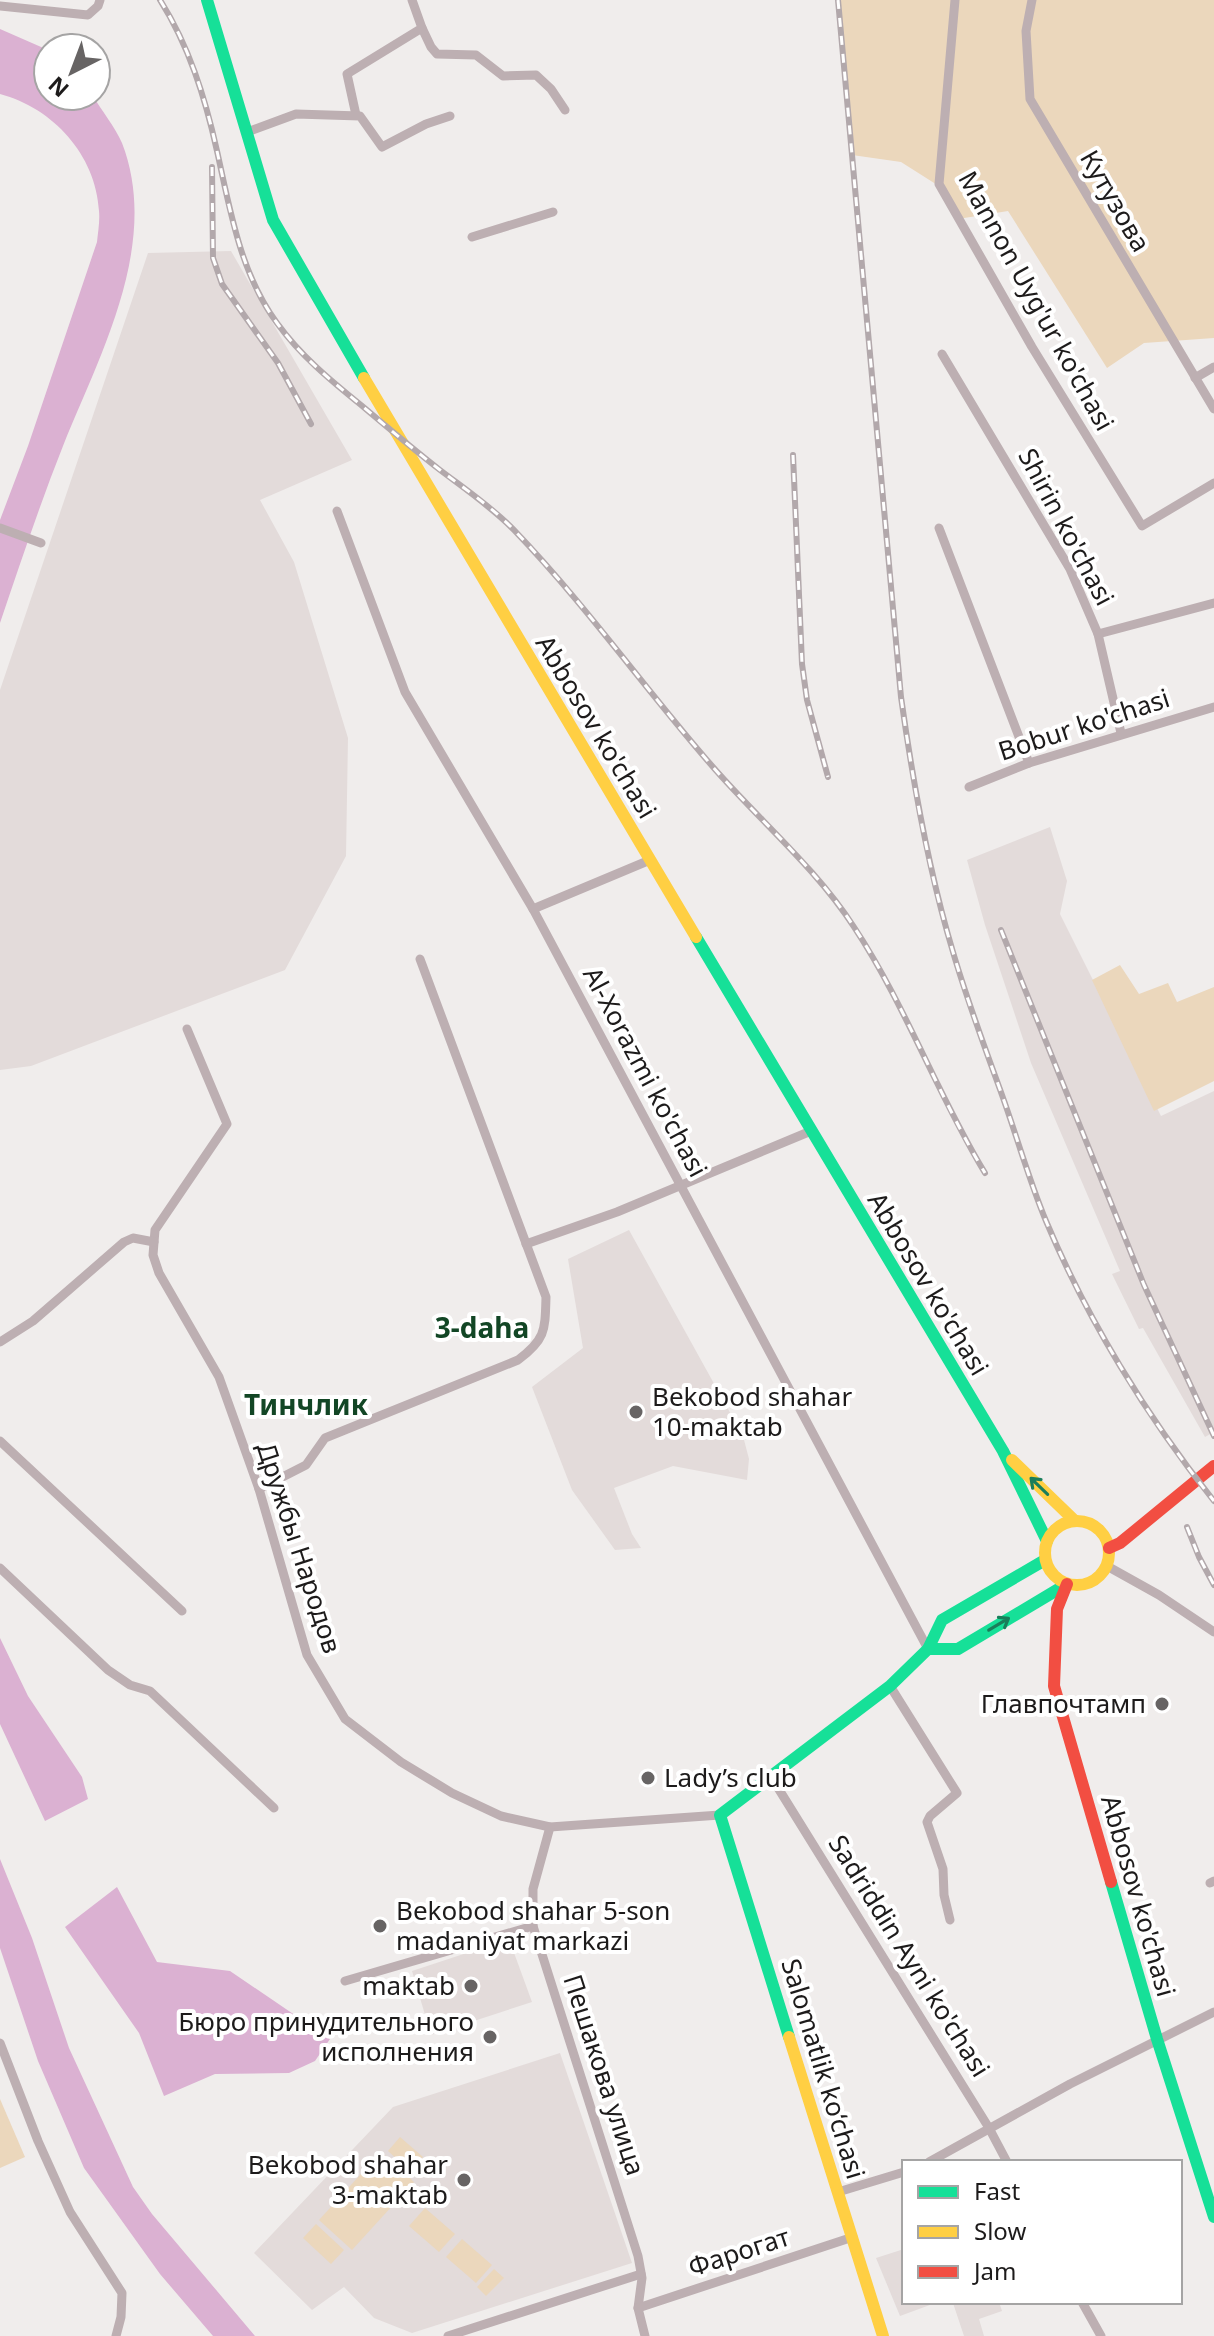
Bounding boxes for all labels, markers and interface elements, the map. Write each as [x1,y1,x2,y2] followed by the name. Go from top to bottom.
[32,32,112,112] north arrow
[41,70,75,105] text: N
[1072,143,1159,258] street label: Кутузова
[950,164,1123,437] street label: Mannon Uyg'ur ko'chasi
[1010,442,1123,611] street label: Shirin ko'chasi
[528,628,666,825] street label: Abbosov ko'chasi
[993,679,1174,769] street label: Bobur ko'chasi
[575,960,717,1183] street label: Al-Xorazmi ko'chasi
[860,1185,998,1382] street label: Abbosov ko'chasi
[435,1308,529,1346] district label: 3-daha
[652,1378,852,1444] place label: Bekobod shahar 10-maktab
[244,1385,369,1423] district label: Тинчлик
[627,1403,645,1421] marker: Bekobod shahar 10-maktab
[249,1438,351,1658] street label: Дружбы Народов
[1029,1477,1049,1496] one-way arrow
[987,1616,1010,1632] one-way arrow
[981,1685,1146,1721] place label: Главпочтамп
[1153,1695,1171,1713] marker: Главпочтамп
[664,1759,797,1795] place label: Lady’s club
[639,1769,657,1787] marker: Lady’s club
[1093,1791,1185,2001] street label: Abbosov ko'chasi
[821,1828,999,2083] street label: Sadriddin Ayni ko'chasi
[396,1892,670,1958] place label: Bekobod shahar 5-son madaniyat markazi
[371,1917,389,1935] marker: Bekobod shahar 5-son madaniyat markazi
[773,1954,875,2183] street label: Salomatlik ko‘chasi
[362,1967,455,2003] place label: maktab
[555,1970,654,2180] street label: Пешакова улица
[462,1977,480,1995] marker: maktab
[178,2003,474,2069] place label: Бюро принудительного исполнения
[481,2028,499,2046] marker: Бюро принудительного исполнения
[248,2146,448,2212] place label: Bekobod shahar 3-maktab
[902,2160,1182,2304] legend
[455,2171,473,2189] marker: Bekobod shahar 3-maktab
[974,2174,1020,2207] text: Fast
[974,2214,1026,2247] text: Slow
[683,2218,794,2284] street label: Фарогат
[972,2254,1016,2287] text: Jam

